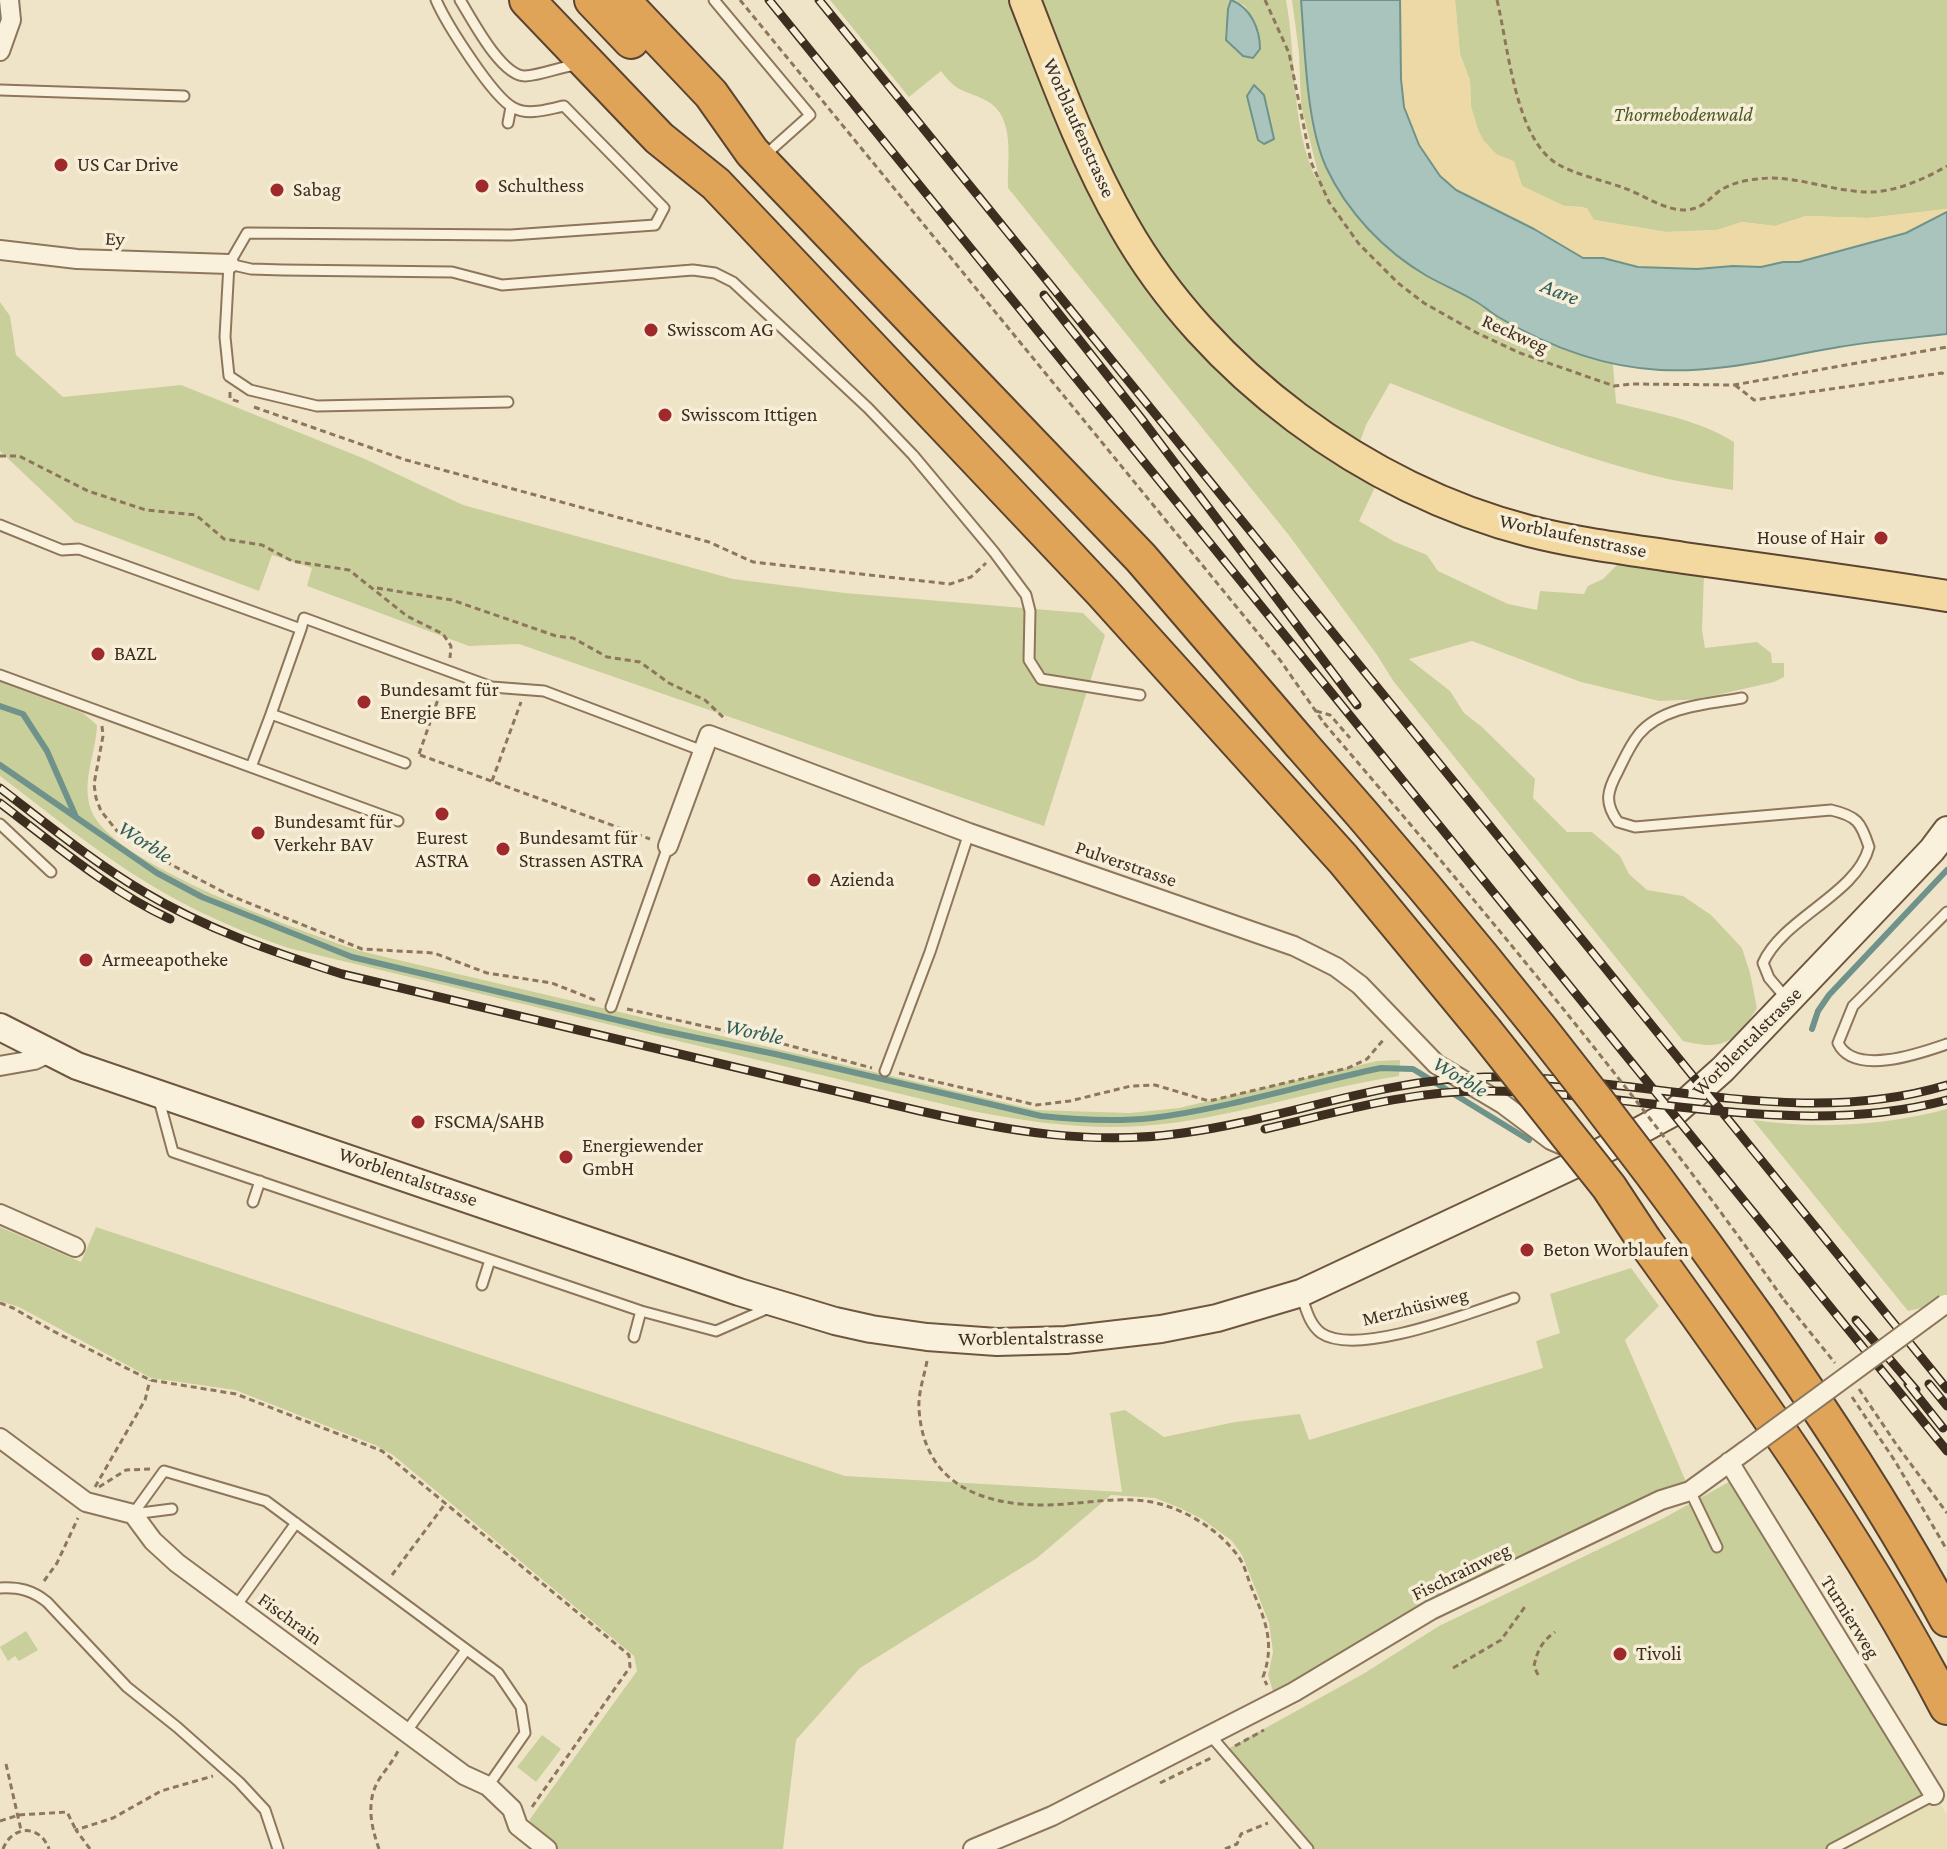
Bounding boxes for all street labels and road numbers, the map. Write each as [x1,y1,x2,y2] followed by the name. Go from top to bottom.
[1038,55,1120,201] street label: Worblaufenstrasse
[105,227,125,251] street label: Ey
[1478,309,1552,359] street label: Reckweg
[1497,509,1649,563] street label: Worblaufenstrasse
[1072,835,1180,893] street label: Pulverstrasse
[1687,982,1807,1102] street label: Worblentalstrasse
[335,1142,481,1212] street label: Worblentalstrasse
[1360,1282,1470,1332] street label: Merzhüsiweg
[958,1325,1104,1351] street label: Worblentalstrasse
[1408,1538,1514,1606] street label: Fischrainweg
[1815,1571,1885,1663] street label: Turnierweg
[253,1588,327,1650] street label: Fischrain

